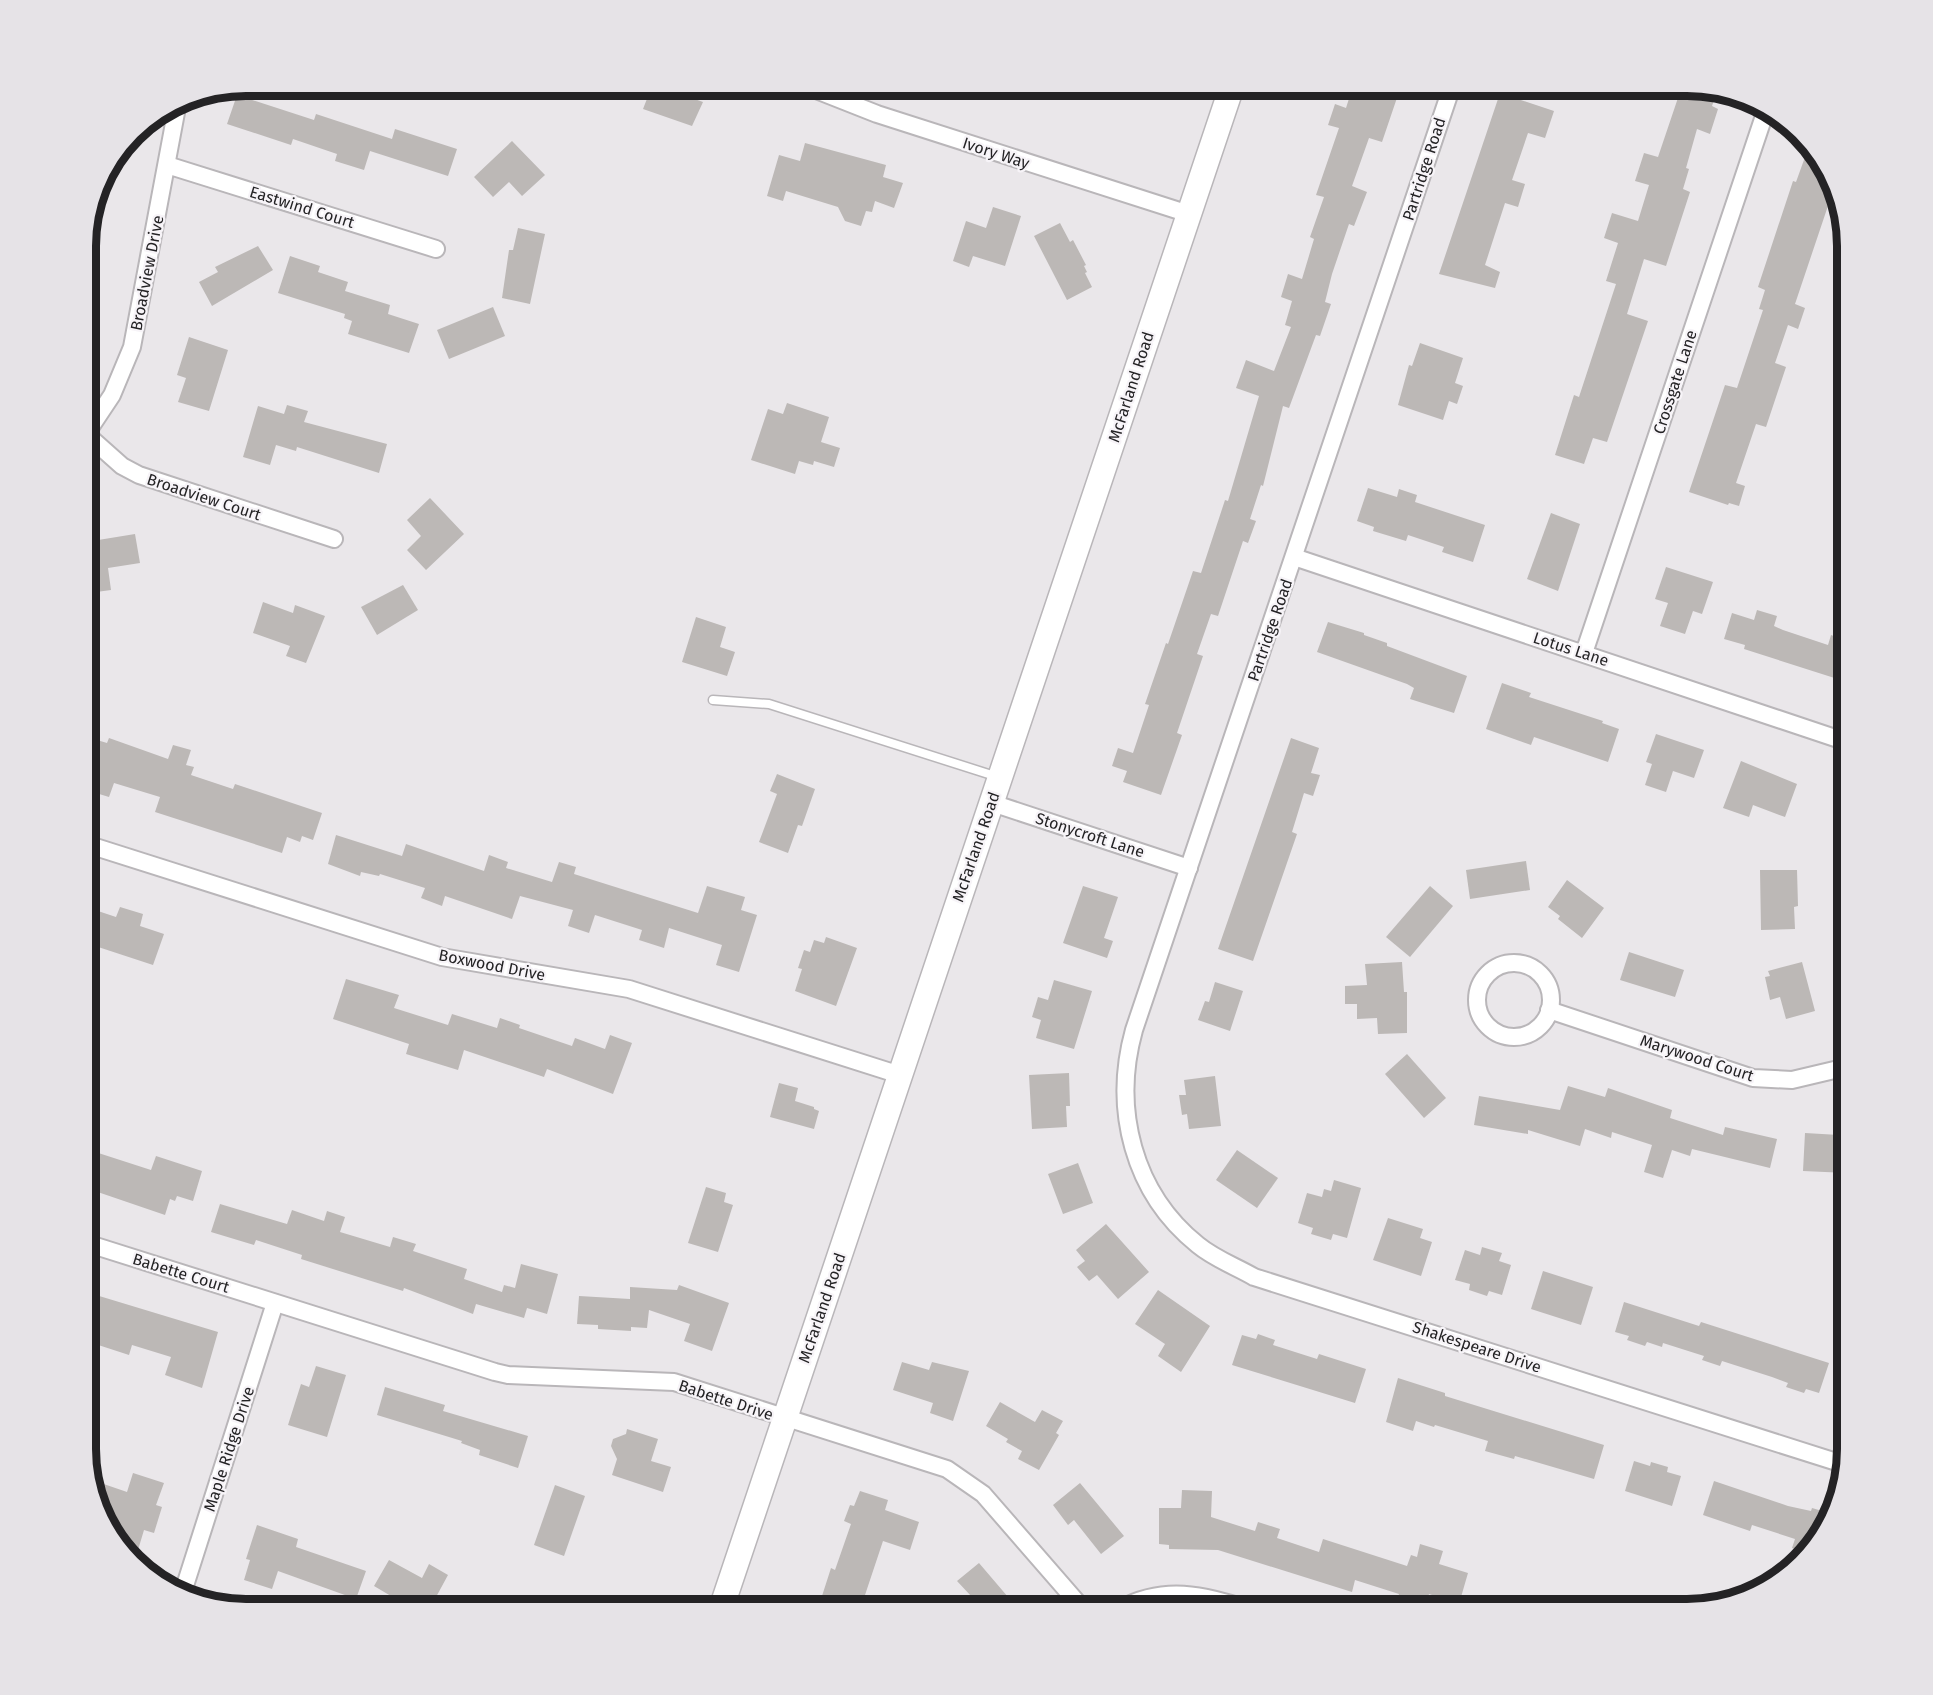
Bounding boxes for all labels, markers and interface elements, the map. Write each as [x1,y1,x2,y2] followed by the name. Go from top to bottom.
[1398,115,1450,223] street label: Partridge Road
[960,133,1032,173] street label: Ivory Way
[247,182,357,232] street label: Eastwind Court
[126,214,168,332] street label: Broadview Drive
[1649,328,1701,436] street label: Crossgate Lane
[1104,329,1158,445] street label: McFarland Road
[144,470,264,524] street label: Broadview Court
[1244,576,1296,684] street label: Partridge Road
[1531,628,1611,670] street label: Lotus Lane
[948,789,1004,905] street label: McFarland Road
[1033,808,1147,862] street label: Stonycroft Lane
[437,945,547,985] street label: Boxwood Drive
[1638,1031,1756,1085] street label: Marywood Court
[130,1249,232,1297] street label: Babette Court
[794,1250,850,1366] street label: McFarland Road
[1410,1317,1544,1377] street label: Shakespeare Drive
[676,1376,776,1424] street label: Babette Drive
[200,1384,258,1514] street label: Maple Ridge Drive

